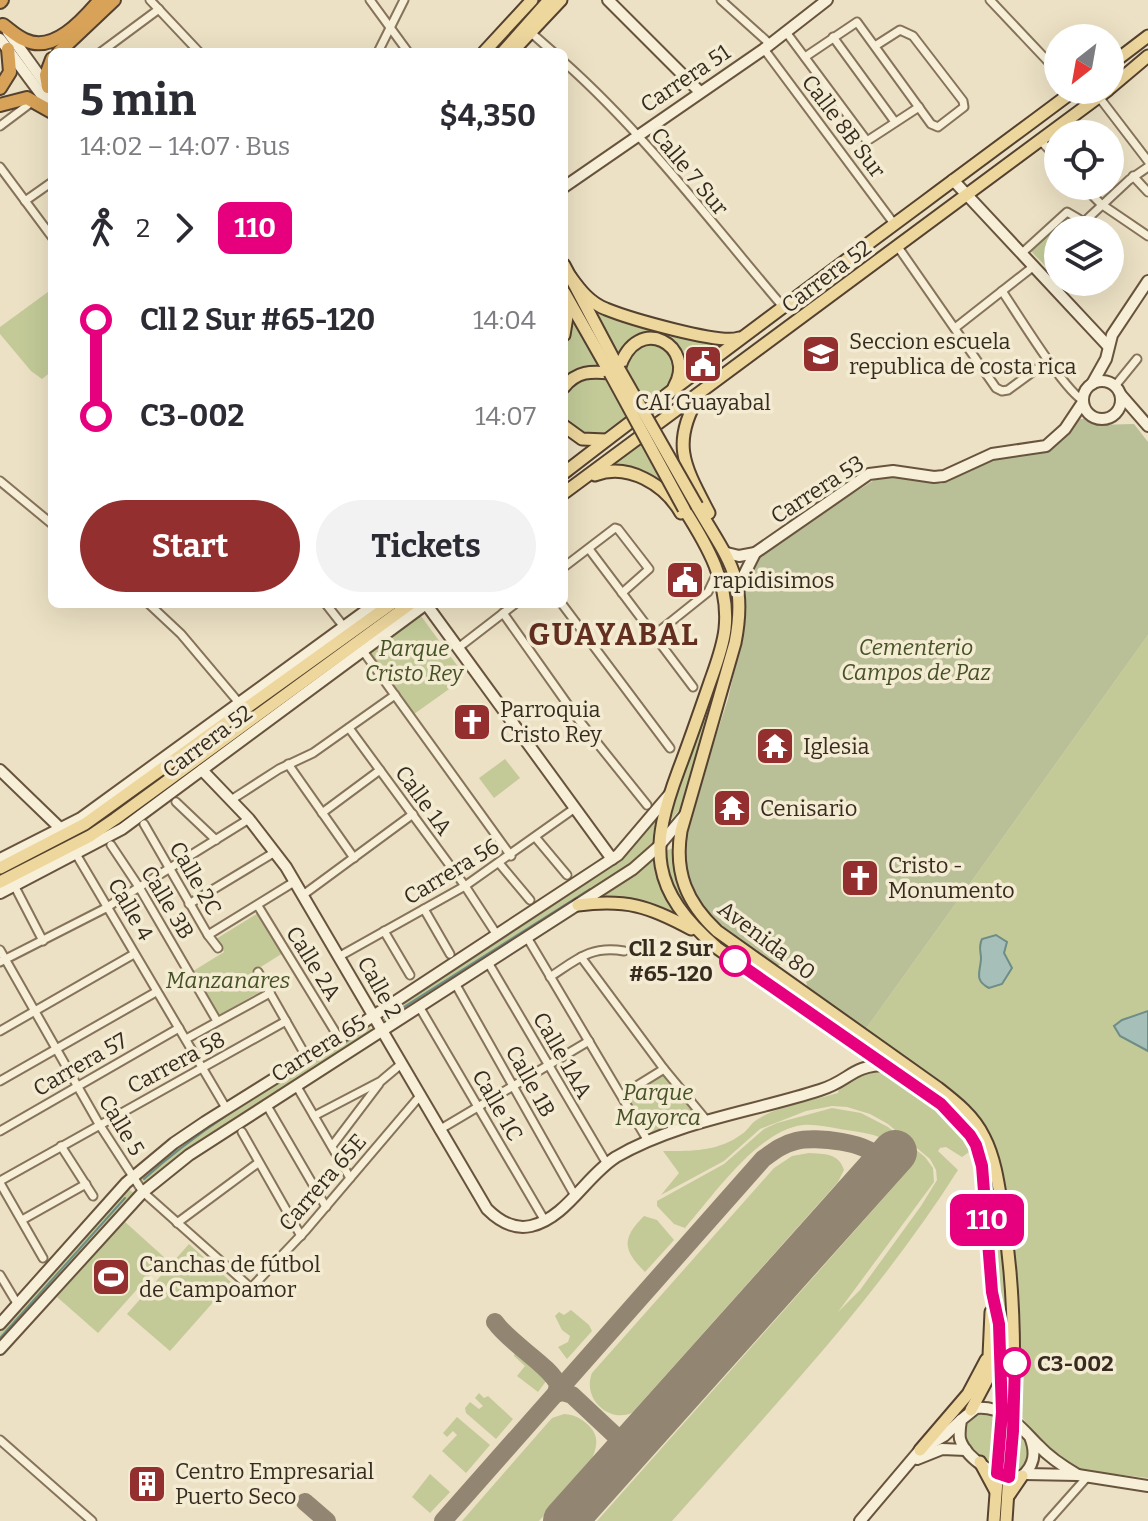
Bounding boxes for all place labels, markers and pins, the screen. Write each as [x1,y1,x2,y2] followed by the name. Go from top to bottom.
[849,328,1077,380] place label: Seccion escuela republica de costa rica
[800,333,842,375] school or university icon: Seccion escuela republica de costa rica
[682,343,724,385] public building icon: CAI Guayabal
[635,389,771,416] place label: CAI Guayabal
[664,559,706,601] public building icon: rapidisimos
[713,567,835,594] place label: rapidisimos
[500,696,602,748] place label: Parroquia Cristo Rey
[451,701,493,743] church icon: Parroquia Cristo Rey
[754,725,796,767] temple icon: Iglesia
[803,733,870,760] place label: Iglesia
[711,787,753,829] temple icon: Cenisario
[760,795,857,822] place label: Cenisario
[888,852,1015,904] place label: Cristo - Monumento
[839,857,881,899] church icon: Cristo - Monumento
[628,935,714,987] place label: Cll 2 Sur #65-120
[720,946,750,976] marker: Cll 2 Sur #65-120
[139,1251,321,1303] place label: Canchas de fútbol de Campoamor
[90,1256,132,1298] sports icon: Canchas de fútbol de Campoamor
[1000,1348,1030,1378] marker: C3-002
[1037,1350,1114,1377] place label: C3-002
[175,1458,374,1510] place label: Centro Empresarial Puerto Seco
[126,1463,168,1505] building icon: Centro Empresarial Puerto Seco

